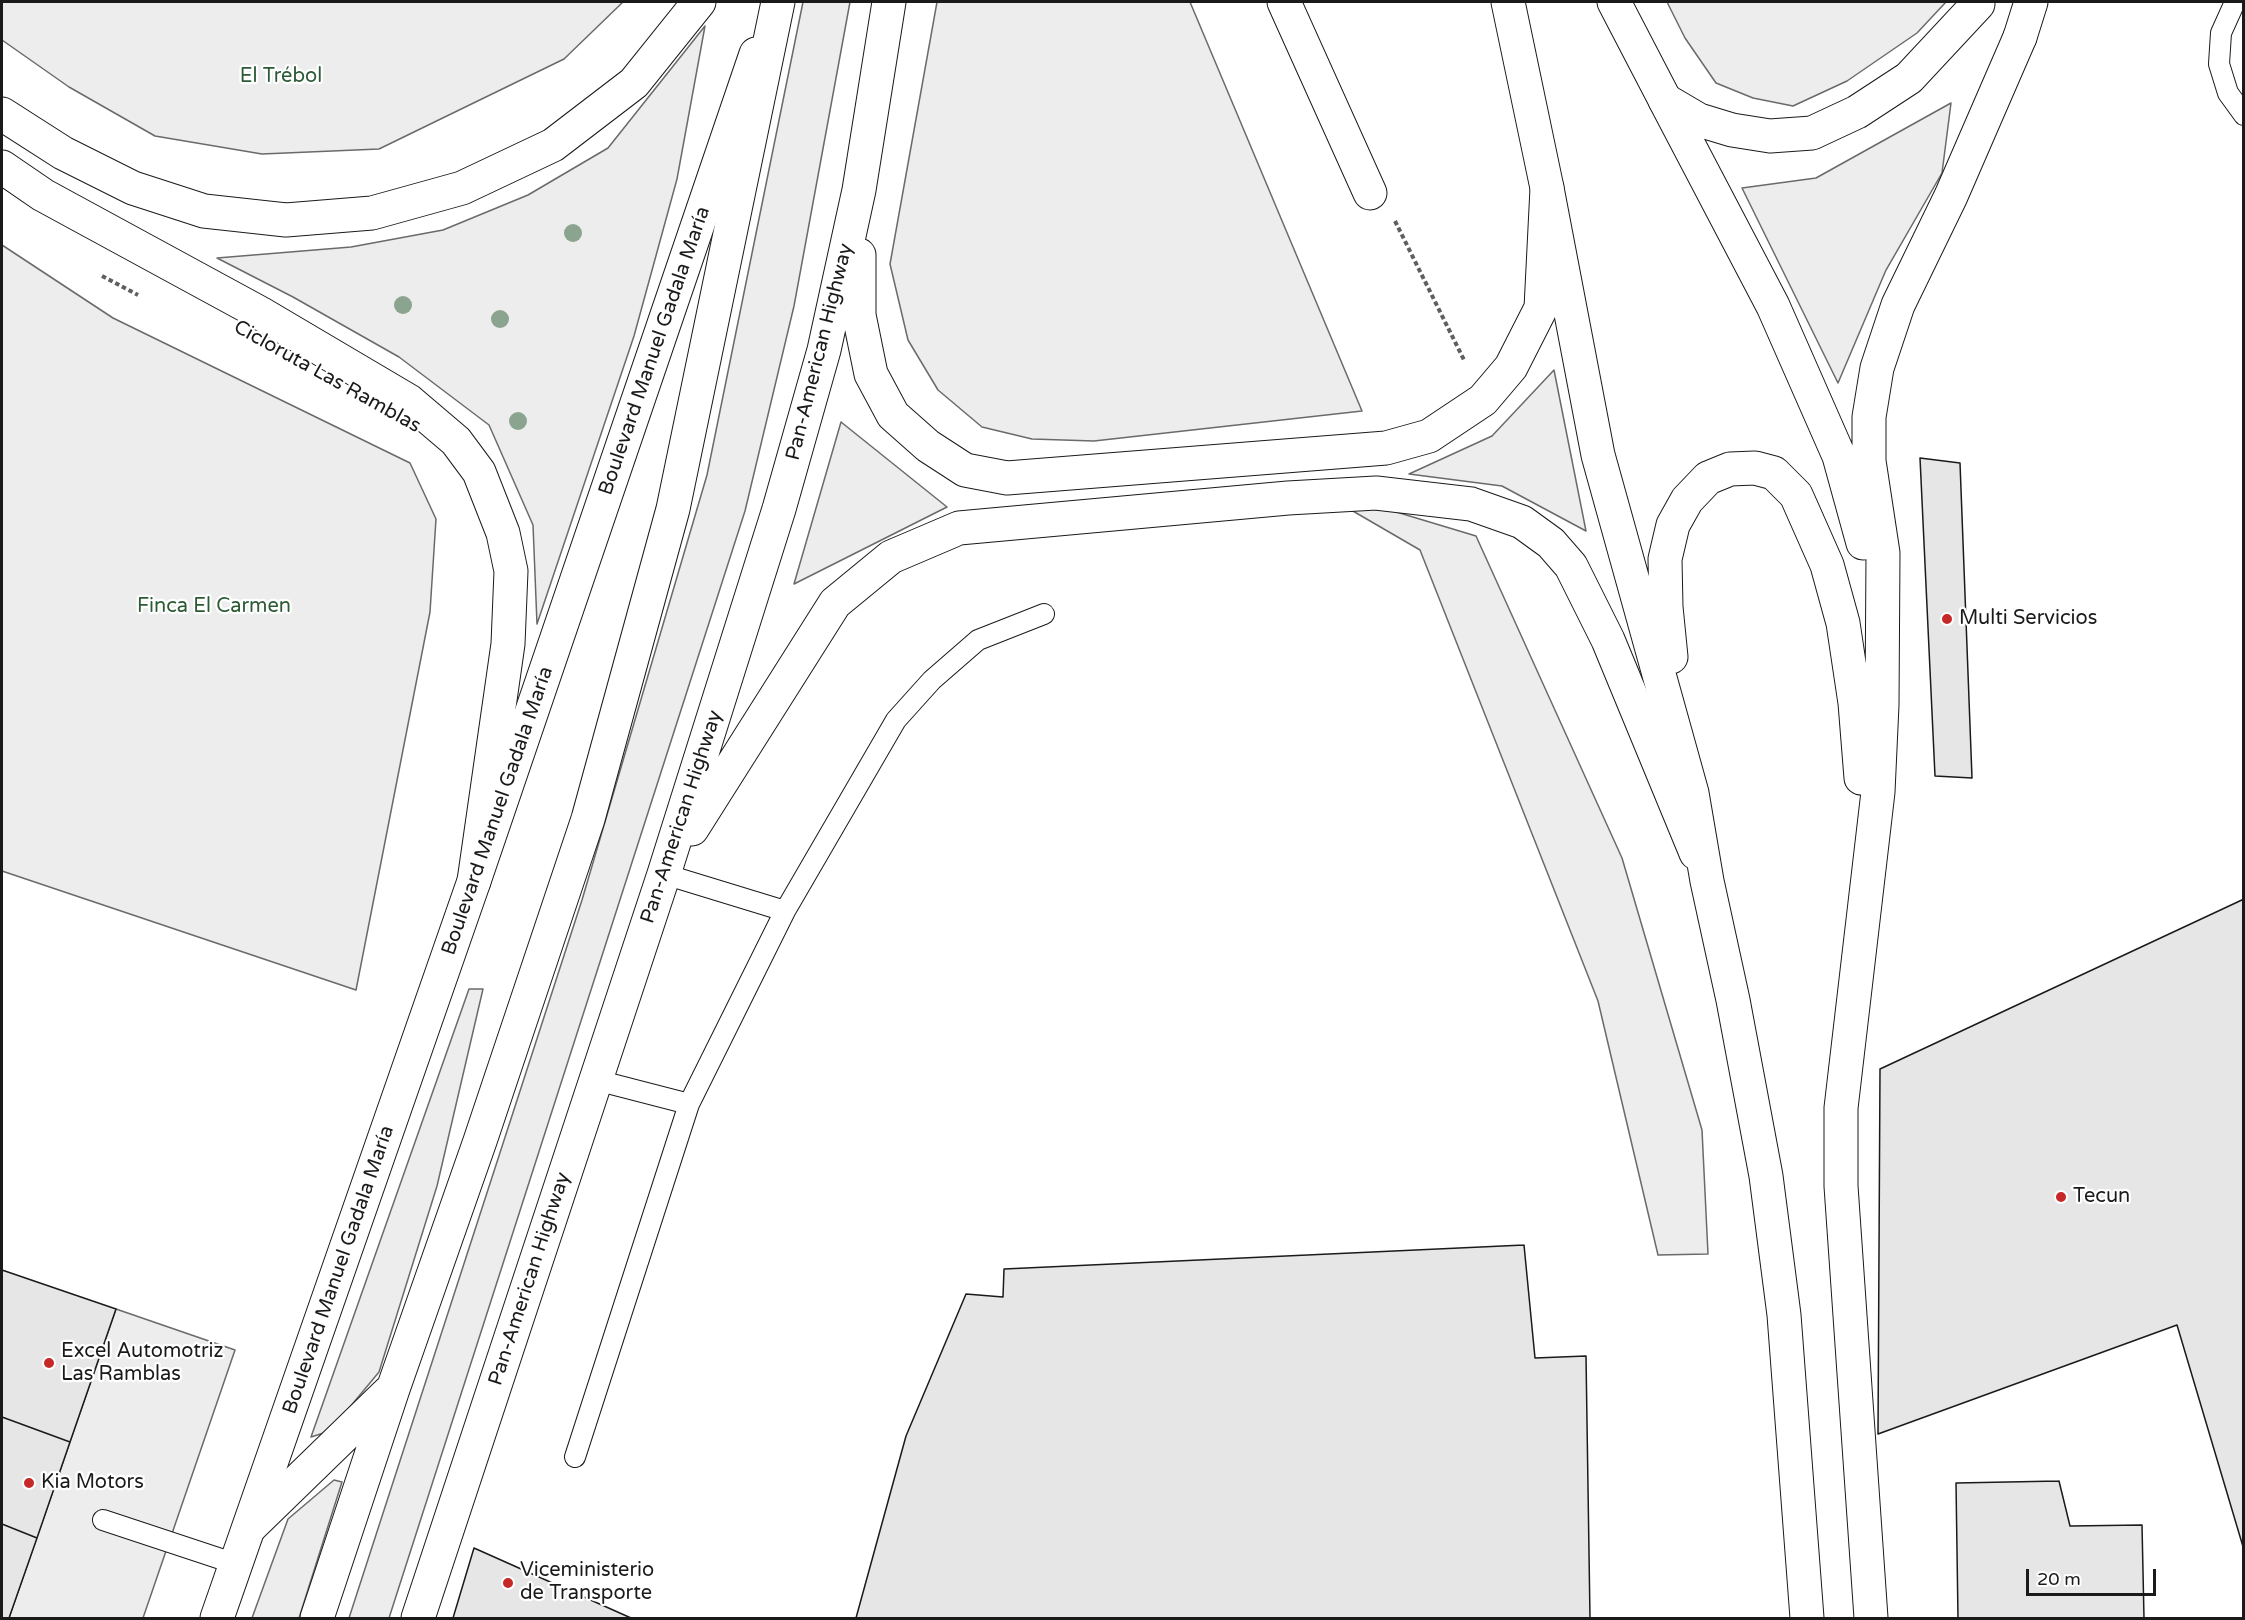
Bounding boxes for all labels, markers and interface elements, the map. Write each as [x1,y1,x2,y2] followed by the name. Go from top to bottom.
[240,65,322,89] park label: El Trébol
[594,204,716,498] street label: Boulevard Manuel Gadala María
[781,241,859,463] street label: Pan-American Highway
[229,315,425,439] street label: Cicloruta Las Ramblas
[137,595,291,619] park label: Finca El Carmen
[1959,607,2097,631] place label: Multi Servicios
[1940,612,1954,626] marker: Multi Servicios
[437,664,559,958] street label: Boulevard Manuel Gadala María
[636,707,728,927] street label: Pan-American Highway
[278,1123,400,1417] street label: Boulevard Manuel Gadala María
[484,1169,576,1389] street label: Pan-American Highway
[2073,1185,2130,1209] place label: Tecun
[2054,1190,2068,1204] marker: Tecun
[61,1340,224,1387] place label: Excel Automotriz Las Ramblas
[42,1356,56,1370] marker: Excel Automotriz Las Ramblas
[41,1471,144,1495] place label: Kia Motors
[22,1476,36,1490] marker: Kia Motors
[2029,1557,2160,1595] scale bar
[520,1559,654,1606] place label: Viceministerio de Transporte
[2037,1568,2081,1590] text: 20 m
[501,1576,515,1590] marker: Viceministerio de Transporte

